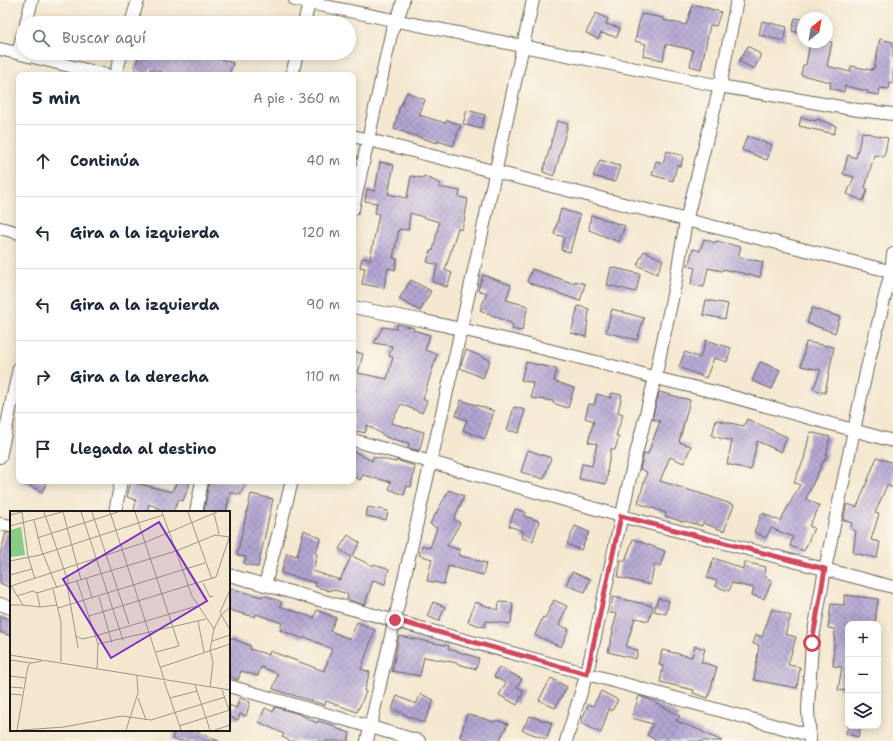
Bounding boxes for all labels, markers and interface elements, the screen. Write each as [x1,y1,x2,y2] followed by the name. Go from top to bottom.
[797,12,833,48] north arrow
[16,16,356,60] search box
[30,27,52,49] icon: search
[62,28,146,48] text: Buscar aquí
[32,87,80,109] text: 5 min
[253,90,340,107] text: A pie · 360 m
[32,150,54,172] icon: ahead
[70,151,139,171] text: Continúa
[306,152,340,169] text: 40 m
[32,222,54,244] icon: left
[70,223,219,243] text: Gira a la izquierda
[302,224,340,241] text: 120 m
[32,294,54,316] icon: left
[70,295,219,315] text: Gira a la izquierda
[306,296,340,313] text: 90 m
[32,366,54,388] icon: right
[70,367,209,387] text: Gira a la derecha
[305,368,340,385] text: 110 m
[32,438,54,460] icon: arrive
[70,439,217,459] text: Llegada al destino
[10,511,230,731] inset map
[386,611,404,629] route end
[845,621,881,729] map controls
[845,621,881,657] button: +
[803,634,821,652] route start
[845,657,881,693] button: −
[845,693,881,729] button: layers

